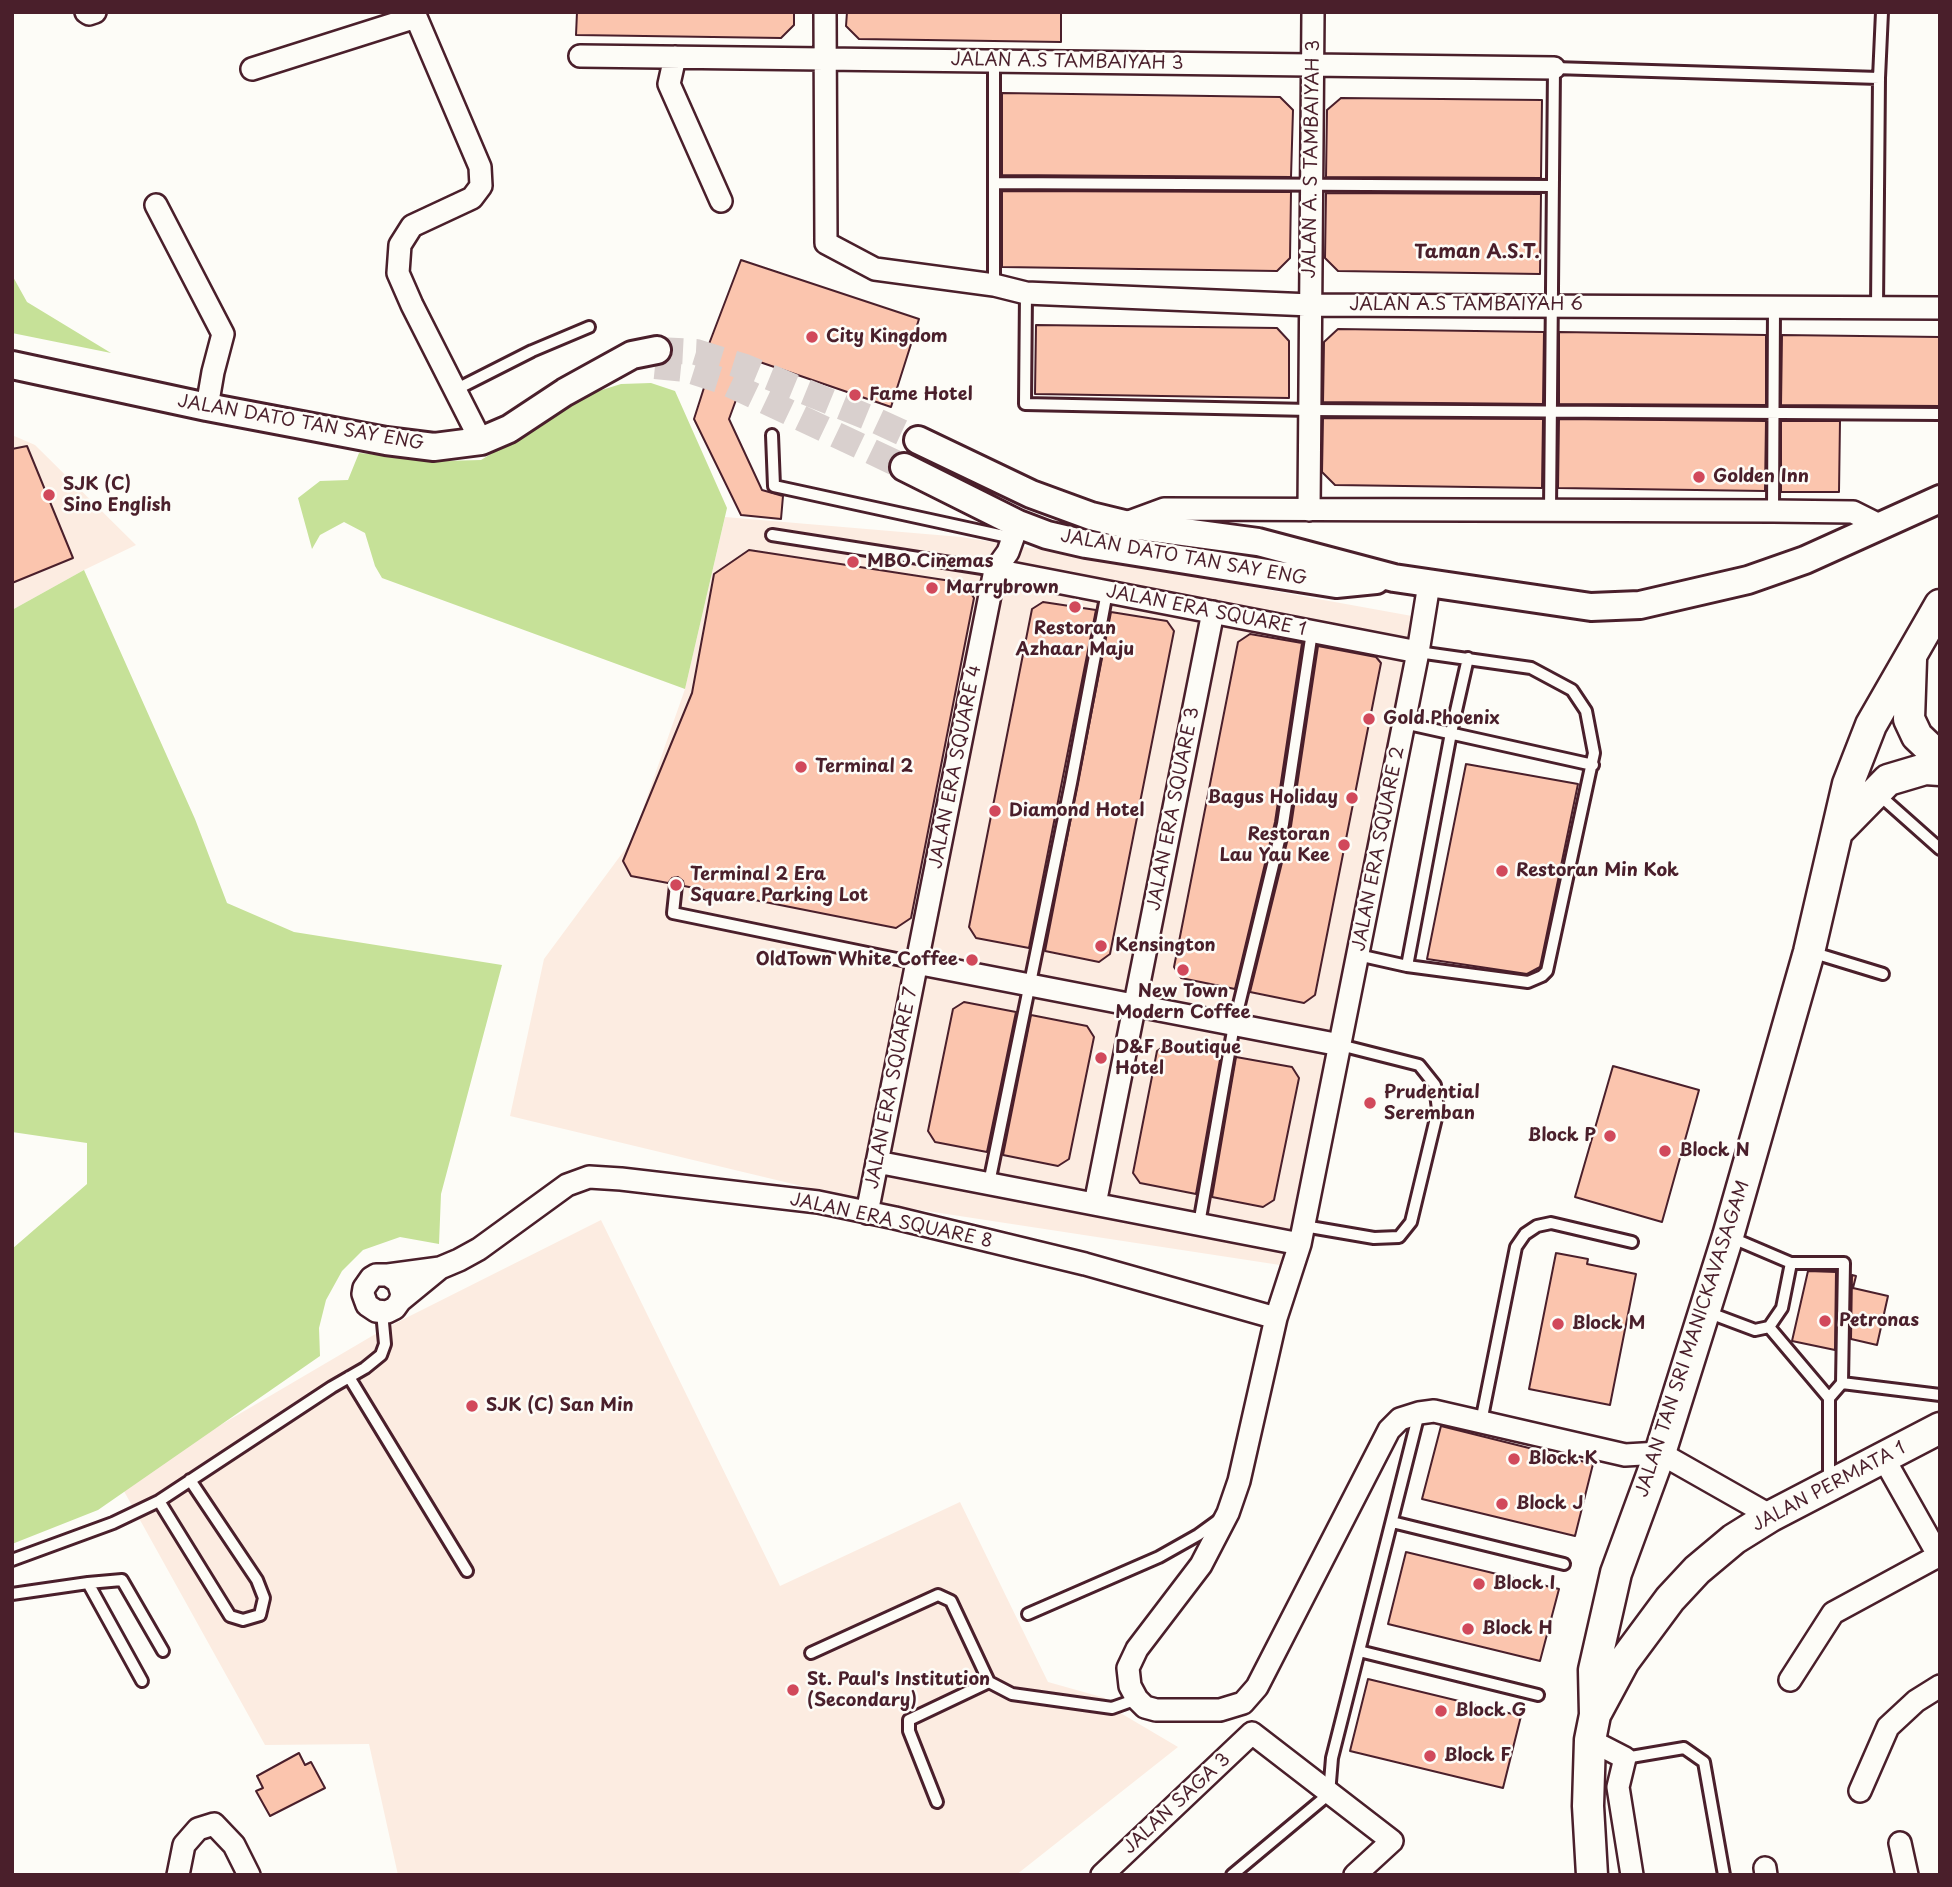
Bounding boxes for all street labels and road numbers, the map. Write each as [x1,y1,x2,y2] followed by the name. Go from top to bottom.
[1299,39,1325,279] street label: JALAN A. S TAMBAIYAH 3
[950,49,1184,75] street label: JALAN A.S TAMBAIYAH 3
[1349,294,1583,316] street label: JALAN A.S TAMBAIYAH 6
[176,391,426,455] street label: JALAN DATO TAN SAY ENG
[1059,526,1309,590] street label: JALAN DATO TAN SAY ENG
[1104,581,1308,641] street label: JALAN ERA SQUARE 1
[926,663,986,871] street label: JALAN ERA SQUARE 4
[1144,705,1204,913] street label: JALAN ERA SQUARE 3
[1349,745,1409,953] street label: JALAN ERA SQUARE 2
[862,985,922,1191] street label: JALAN ERA SQUARE 7
[1632,1178,1754,1500] street label: JALAN TAN SRI MANICKAVASAGAM
[788,1189,994,1253] street label: JALAN ERA SQUARE 8
[1749,1437,1909,1537] street label: JALAN PERMATA 1
[1119,1749,1235,1859] street label: JALAN SAGA 3

